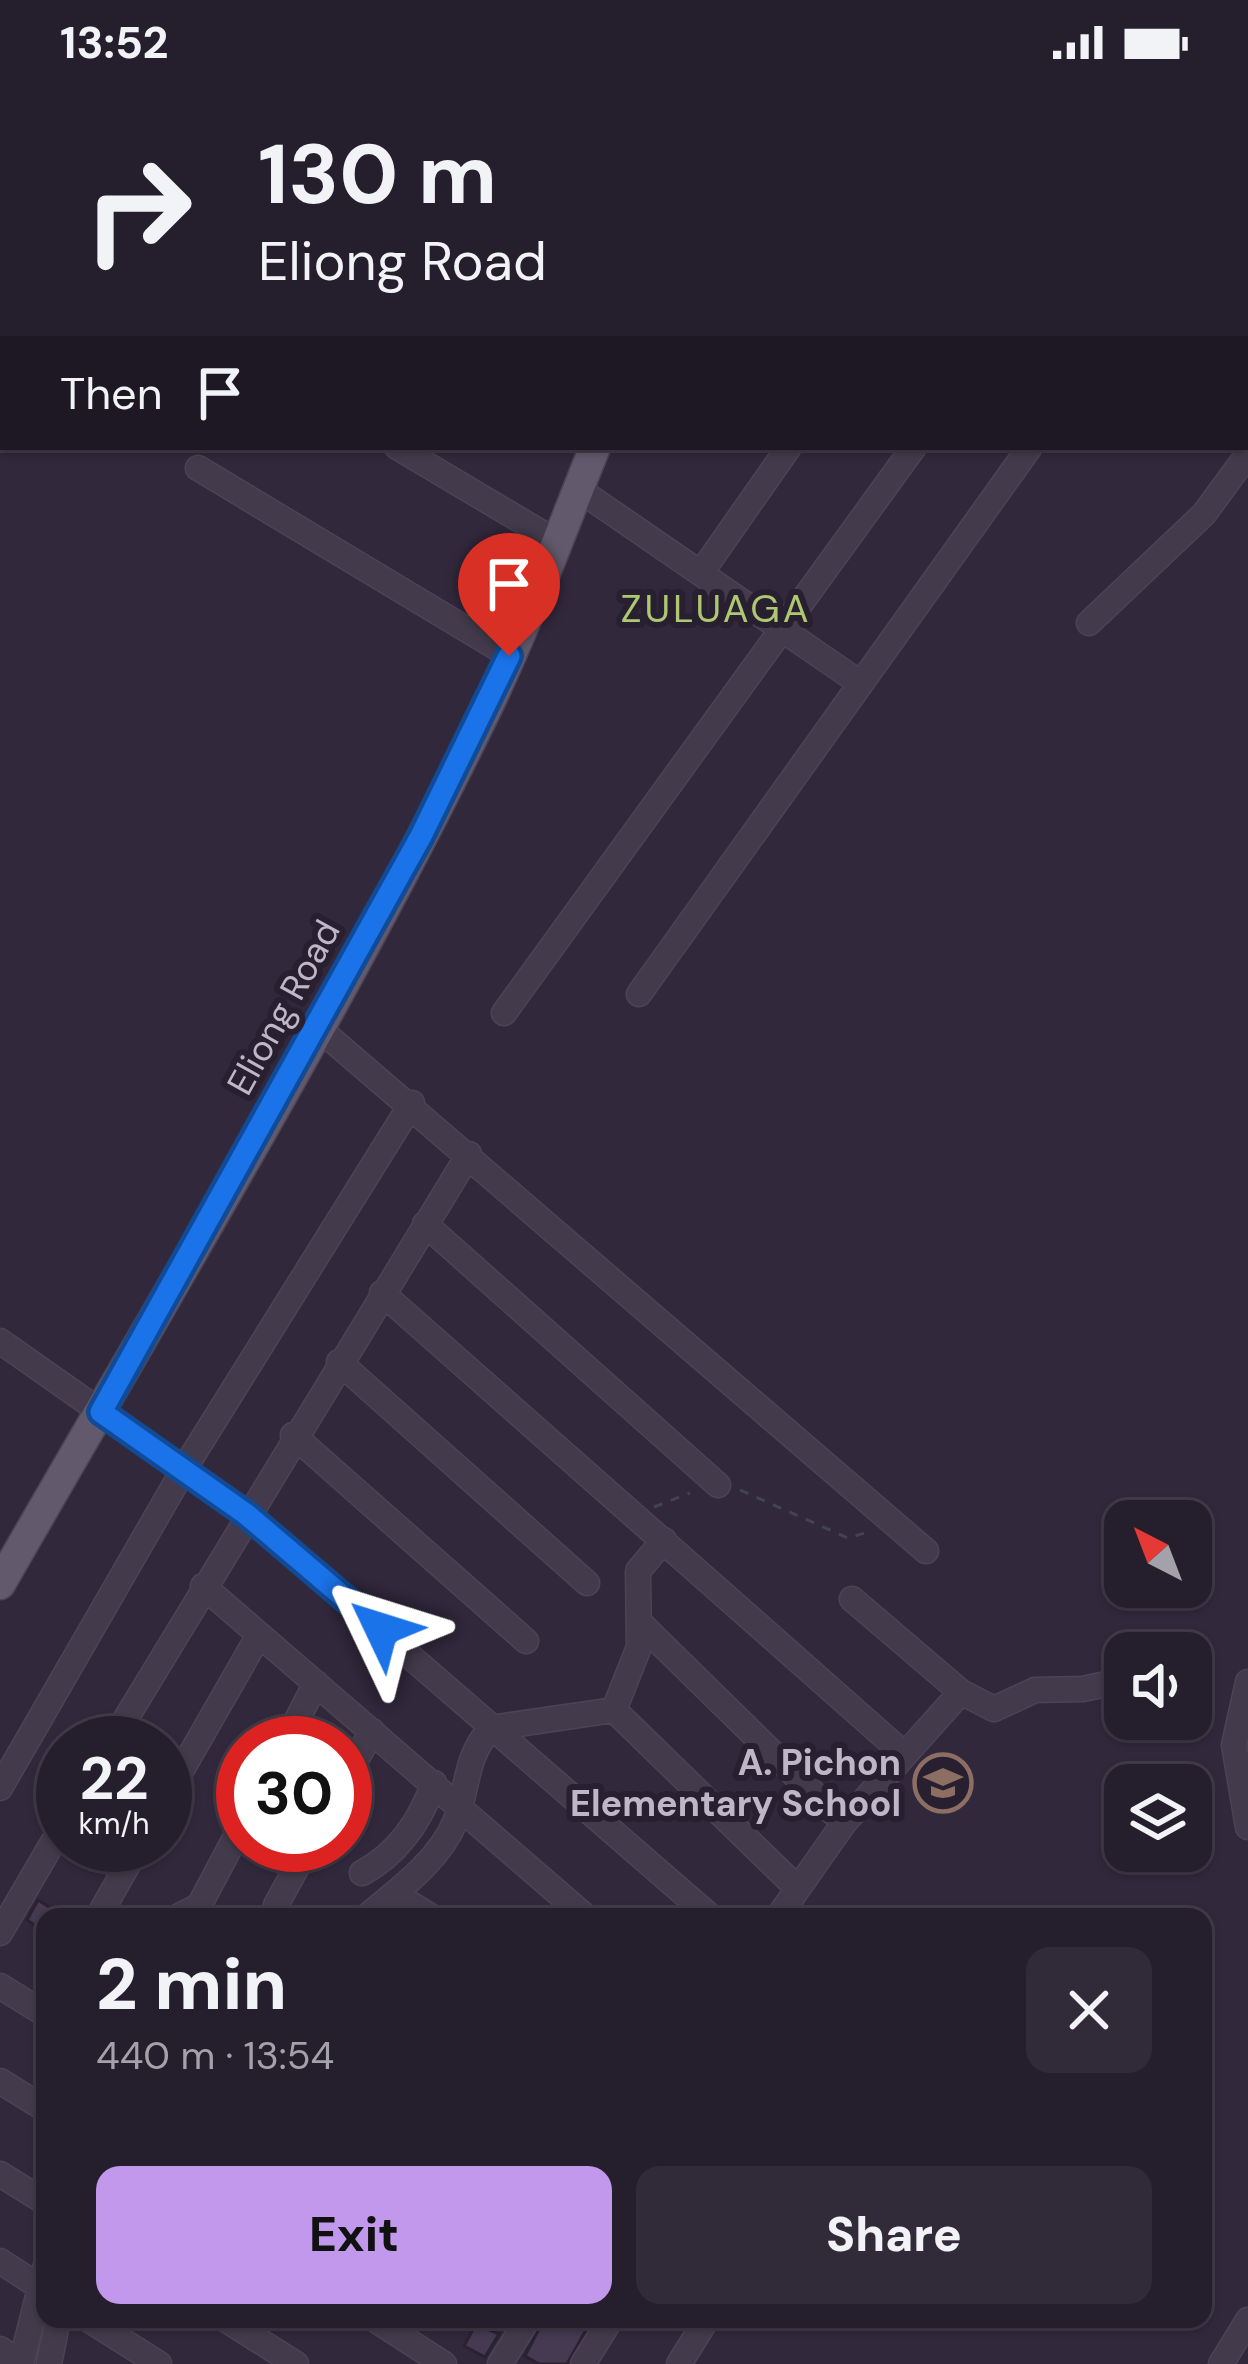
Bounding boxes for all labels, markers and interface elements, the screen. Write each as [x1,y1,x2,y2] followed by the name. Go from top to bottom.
[60,13,169,72] text: 13:52
[258,120,497,229] text: 130 m
[60,132,216,288] icon: right
[258,226,547,297] text: Eliong Road
[187,360,253,426] icon: arrive
[60,364,163,423] text: Then
[458,533,560,656] pin
[476,551,542,617] icon: arrive
[620,583,812,634] district label: ZULUAGA
[216,912,351,1103] street label: Eliong Road
[1104,1500,1212,1608] north arrow
[1104,1500,1212,1872] map controls
[318,1566,444,1692] position arrow
[1104,1632,1212,1740] button: sound
[216,1716,372,1872] speed limit sign: 30
[79,1739,149,1818] text: 22
[570,1739,901,1827] place label: A. Pichon Elementary School
[912,1752,974,1814] school or university icon: A. Pichon Elementary School
[1104,1764,1212,1872] button: layers
[79,1804,149,1843] text: km/h
[96,1938,287,2031] text: 2 min
[1026,1947,1152,2073] button: close
[96,2030,334,2081] text: 440 m · 13:54
[96,2166,612,2304] button: Exit
[636,2166,1152,2304] button: Share

